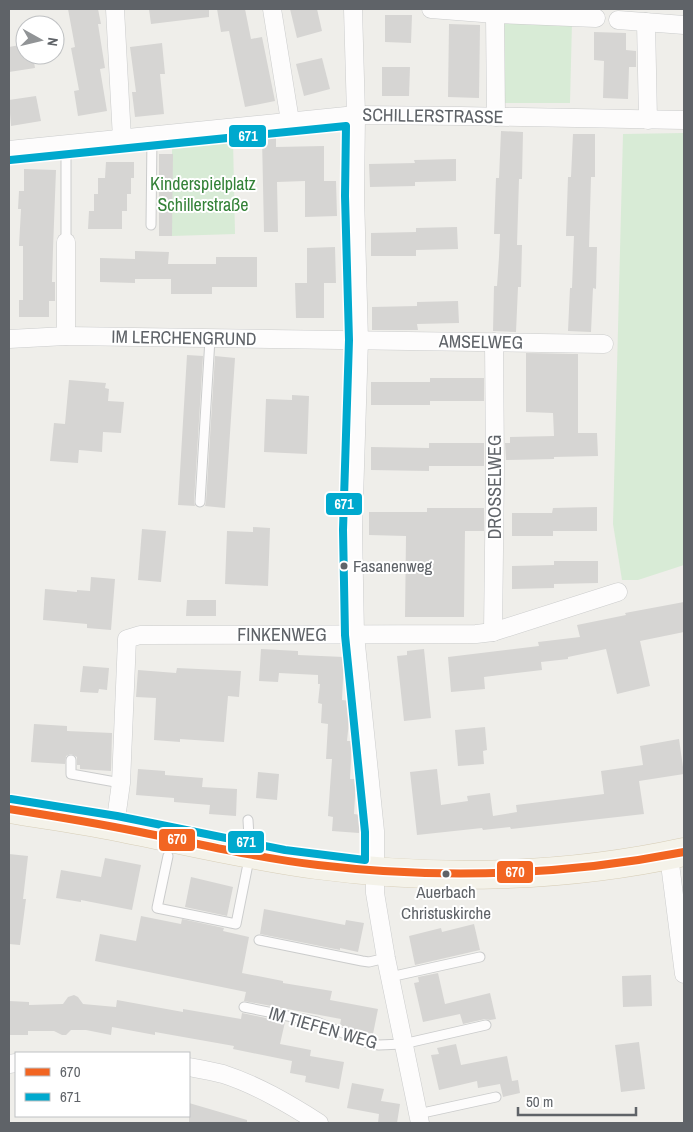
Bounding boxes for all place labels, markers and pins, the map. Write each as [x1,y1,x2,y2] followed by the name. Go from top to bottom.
[353,554,432,577] place label: Fasanenweg
[339,561,349,571] marker: Fasanenweg
[441,869,451,879] marker: Auerbach Christuskirche
[401,880,491,924] place label: Auerbach Christuskirche

